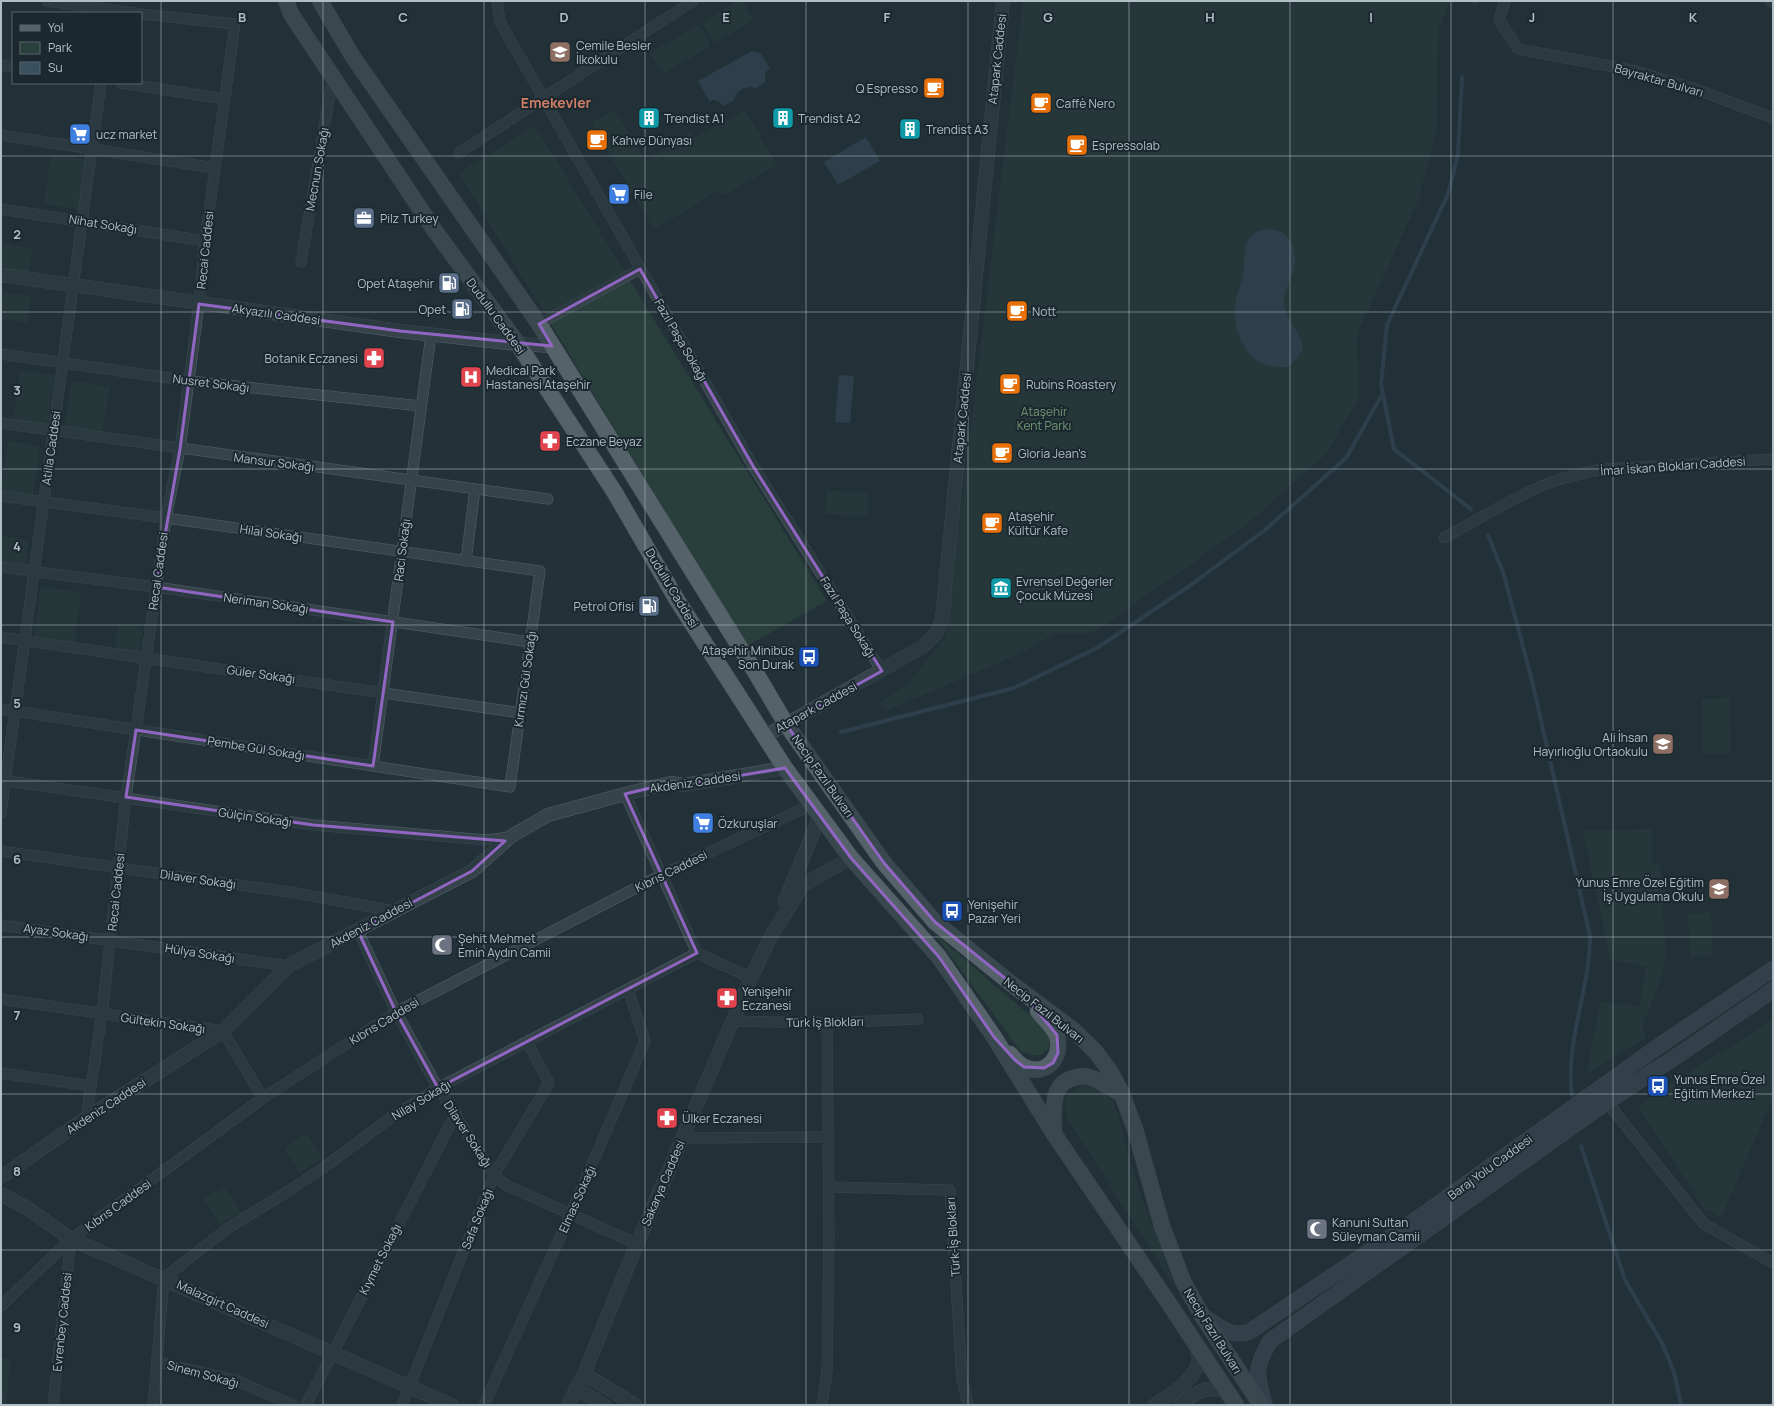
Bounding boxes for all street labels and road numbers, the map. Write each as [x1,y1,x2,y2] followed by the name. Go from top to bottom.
[984,13,1010,105] street label: Atapark Caddesi
[1613,59,1705,101] street label: Bayraktar Bulvarı
[301,126,333,212] street label: Mecnun Sokağı
[68,210,138,238] street label: Nihat Sokağı
[192,210,218,290] street label: Recai Caddesi
[463,275,529,357] street label: Dudullu Caddesi
[650,296,712,384] street label: Fazıl Paşa Sokağı
[231,299,321,329] street label: Akyazılı Caddesi
[172,370,250,396] street label: Nusret Sokağı
[949,372,975,464] street label: Atapark Caddesi
[37,410,65,486] street label: Atilla Caddesi
[233,449,315,475] street label: Mansur Sokağı
[1600,452,1746,480] street label: İmar İskan Blokları Caddesi
[390,518,414,582] street label: Raci Sokağı
[239,520,303,546] street label: Hilal Sokağı
[144,531,172,611] street label: Recai Caddesi
[641,545,703,631] street label: Dudullu Caddesi
[816,573,880,661] street label: Fazıl Paşa Sokağı
[222,589,310,617] street label: Neriman Sokağı
[510,630,540,728] street label: Kırmızı Gül Sokağı
[226,661,296,687] street label: Güler Sokağı
[772,678,860,736] street label: Atapark Caddesi
[788,731,858,821] street label: Necip Fazıl Bulvarı
[206,732,306,764] street label: Pembe Gül Sokağı
[648,767,742,797] street label: Akdeniz Caddesi
[217,803,293,831] street label: Gülçin Sokağı
[632,846,710,896] street label: Kıbrıs Caddesi
[103,852,129,932] street label: Recai Caddesi
[159,865,237,893] street label: Dilaver Sokağı
[327,894,415,952] street label: Akdeniz Caddesi
[22,919,90,945] street label: Ayaz Sokağı
[164,939,236,967] street label: Hülya Sokağı
[1000,973,1088,1047] street label: Necip Fazıl Bulvarı
[346,994,422,1048] street label: Kıbrıs Caddesi
[120,1009,206,1037] street label: Gültekin Sokağı
[786,1013,864,1031] street label: Türk İş Blokları
[63,1074,149,1138] street label: Akdeniz Caddesi
[388,1076,454,1124] street label: Nilay Sokağı
[440,1097,496,1171] street label: Dilaver Sokağı
[1444,1130,1536,1204] street label: Baraj Yolu Caddesi
[637,1137,689,1229] street label: Sakarya Caddesi
[555,1163,599,1235] street label: Elmas Sokağı
[81,1175,155,1235] street label: Kıbrıs Caddesi
[457,1186,497,1252] street label: Safa Sokağı
[942,1197,964,1277] street label: Türk-İş Blokları
[355,1221,405,1297] street label: Kıymet Sokağı
[48,1272,76,1372] street label: Evrenbey Caddesi
[174,1276,272,1332] street label: Malazgirt Caddesi
[1180,1285,1246,1377] street label: Necip Fazıl Bulvarı
[165,1356,241,1392] street label: Sinem Sokağı

